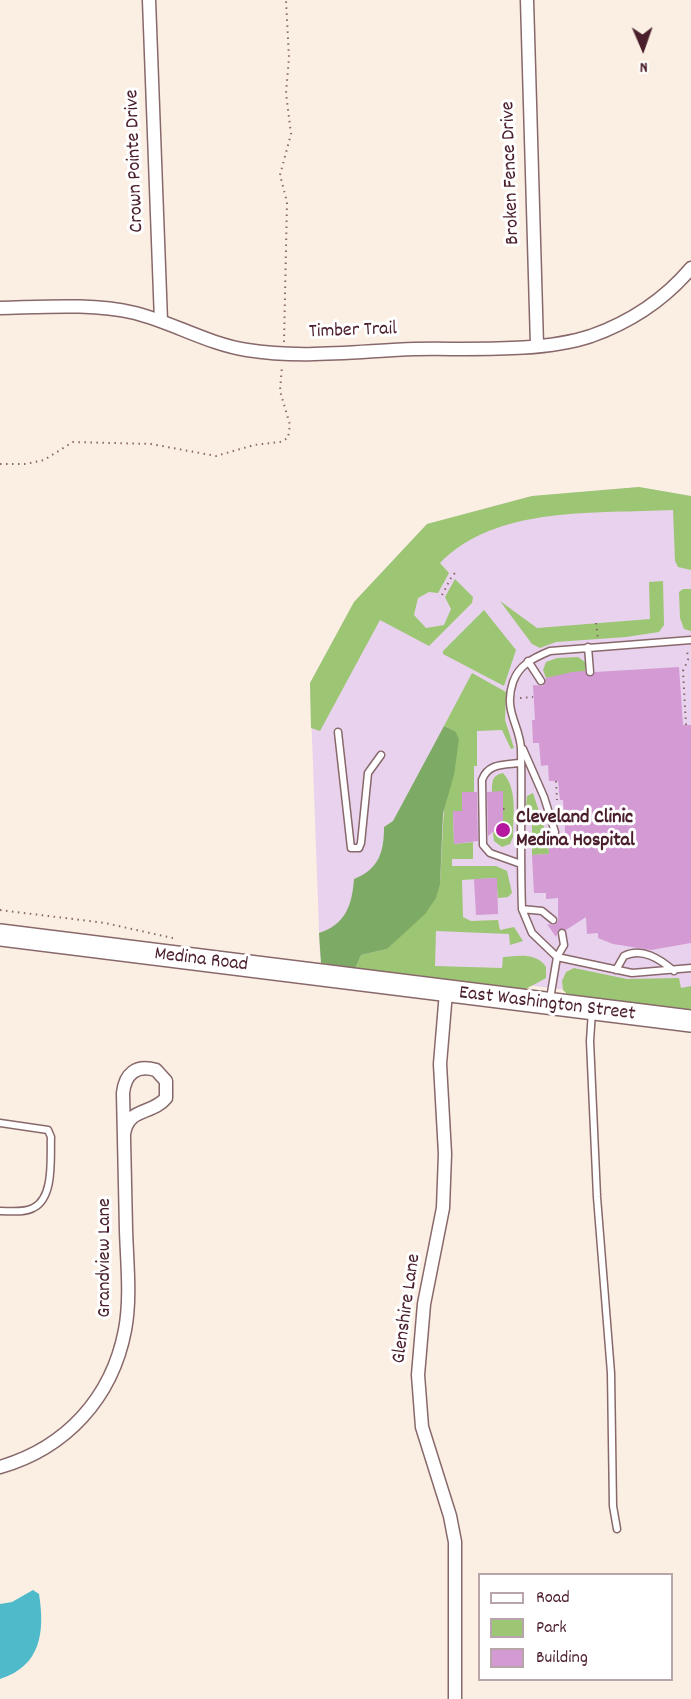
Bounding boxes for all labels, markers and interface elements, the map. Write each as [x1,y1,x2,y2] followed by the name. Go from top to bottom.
[613,18,673,78] north arrow
[639,55,648,78] text: N
[122,89,150,233] street label: Crown Pointe Drive
[498,101,526,245] street label: Broken Fence Drive
[309,318,397,346] street label: Timber Trail
[516,807,635,854] place label: Cleveland Clinic Medina Hospital
[494,821,512,839] marker: Cleveland Clinic Medina Hospital
[153,943,249,979] street label: Medina Road
[457,982,637,1028] street label: East Washington Street
[94,1198,118,1318] street label: Grandview Lane
[388,1253,428,1365] street label: Glenshire Lane
[478,1573,673,1681] legend
[536,1586,570,1611] text: Road
[536,1616,567,1641] text: Park
[536,1646,588,1671] text: Building

